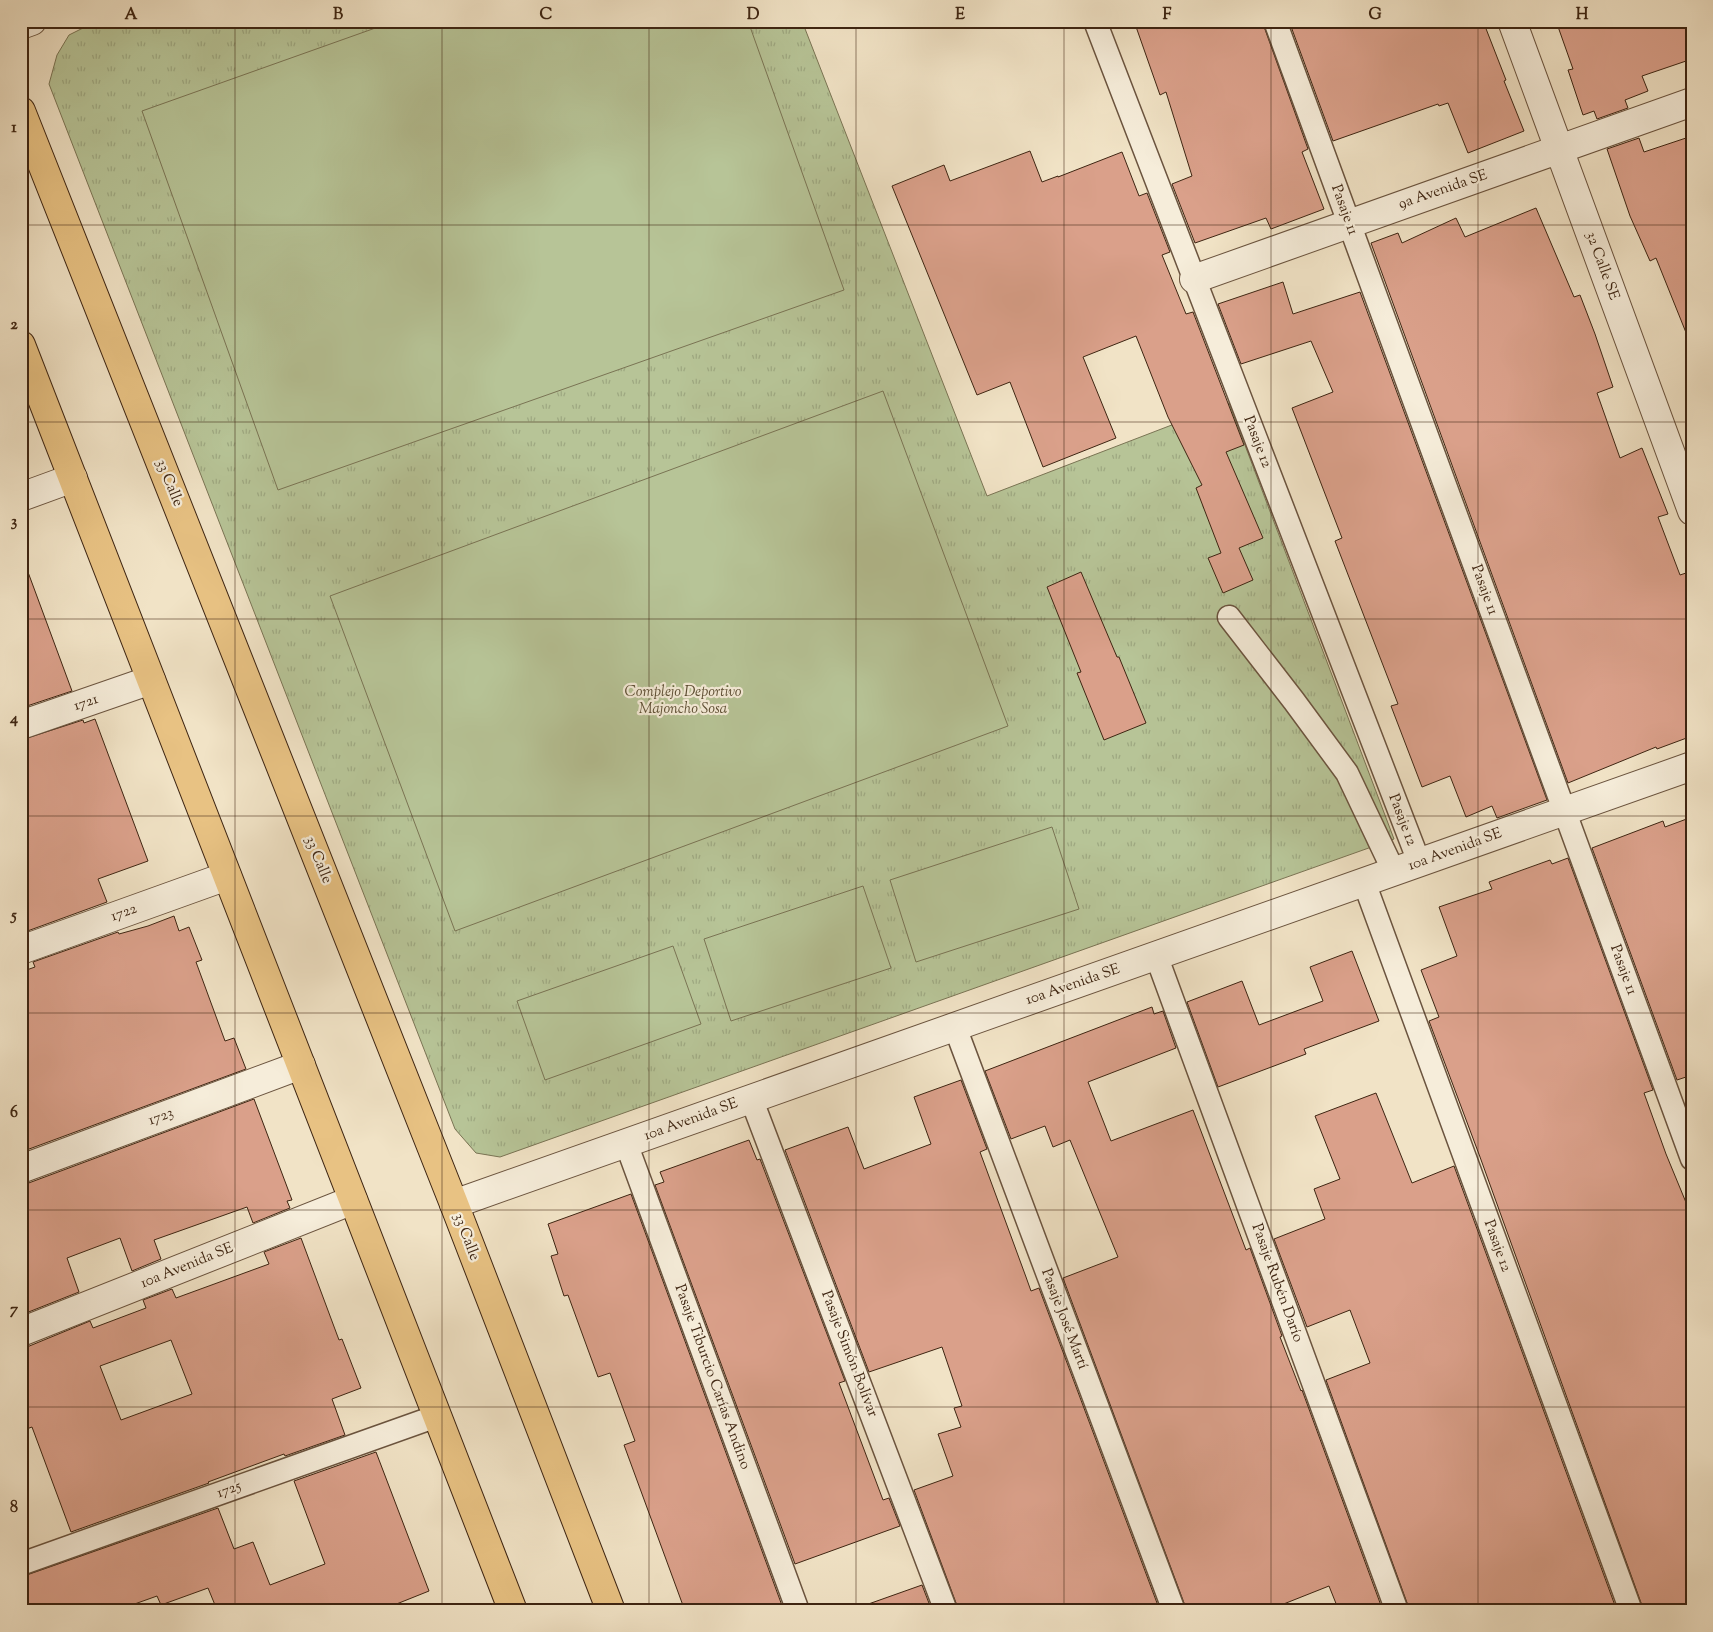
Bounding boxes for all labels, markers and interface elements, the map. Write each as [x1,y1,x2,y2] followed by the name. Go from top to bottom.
[125,4,138,27] text: A
[333,4,343,27] text: B
[540,4,553,27] text: C
[747,4,760,27] text: D
[955,4,965,27] text: E
[1163,4,1172,27] text: F
[1368,4,1382,27] text: G
[1576,4,1589,27] text: H
[11,117,17,140] text: 1
[1396,165,1490,215] street label: 9a Avenida SE
[1325,182,1363,238] street label: Pasaje 11
[1580,229,1624,303] street label: 32 Calle SE
[10,314,18,337] text: 2
[1237,413,1277,471] street label: Pasaje 12
[150,456,188,510] street label: 33 Calle
[11,511,18,534] text: 3
[1465,562,1503,618] street label: Pasaje 11
[624,682,742,720] park label: Complejo Deportivo Majoncho Sosa
[71,689,101,717] street label: 1721
[9,708,18,731] text: 4
[1382,791,1422,849] street label: Pasaje 12
[1405,823,1505,877] street label: 10a Avenida SE
[299,833,337,887] street label: 33 Calle
[108,899,140,927] street label: 1722
[9,905,17,928] text: 5
[1604,942,1642,998] street label: Pasaje 11
[1023,959,1123,1011] street label: 10a Avenida SE
[641,1093,741,1147] street label: 10a Avenida SE
[10,1102,18,1125] text: 6
[145,1103,177,1131] street label: 1723
[447,1210,485,1264] street label: 33 Calle
[1478,1217,1516,1275] street label: Pasaje 12
[1246,1221,1308,1345] street label: Pasaje Rubén Darío
[137,1238,237,1294] street label: 10a Avenida SE
[1035,1266,1093,1372] street label: Pasaje José Martí
[669,1281,755,1473] street label: Pasaje Tiburcio Carías Andino
[815,1288,883,1421] street label: Pasaje Simón Bolívar
[10,1299,19,1322] text: 7
[214,1476,244,1504] street label: 1725
[10,1497,18,1520] text: 8

